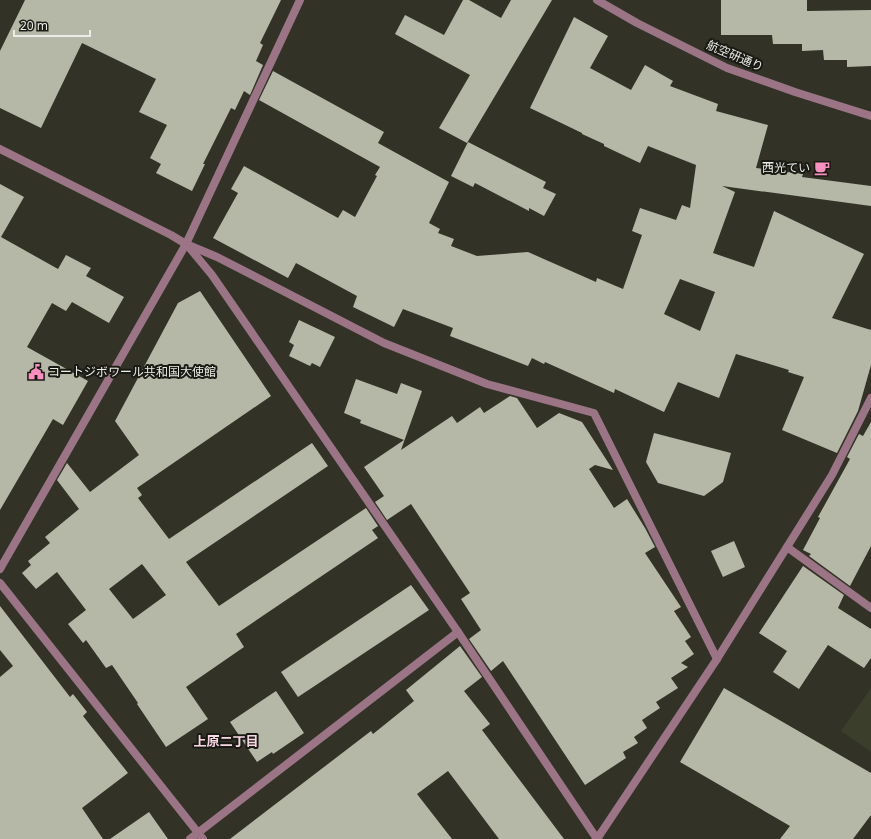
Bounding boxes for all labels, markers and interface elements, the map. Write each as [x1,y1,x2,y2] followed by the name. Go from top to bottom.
[14,12,90,38] scale bar
[20,17,48,34] text: 20 m
[704,36,766,75] street label: 航空研通り
[762,159,810,176] place label: 西光てい
[813,159,831,177] cafe icon: 西光てい
[27,363,45,381] public building icon: コートジボワール共和国大使館
[48,363,216,380] place label: コートジボワール共和国大使館
[193,732,259,750] district label: 上原二丁目

